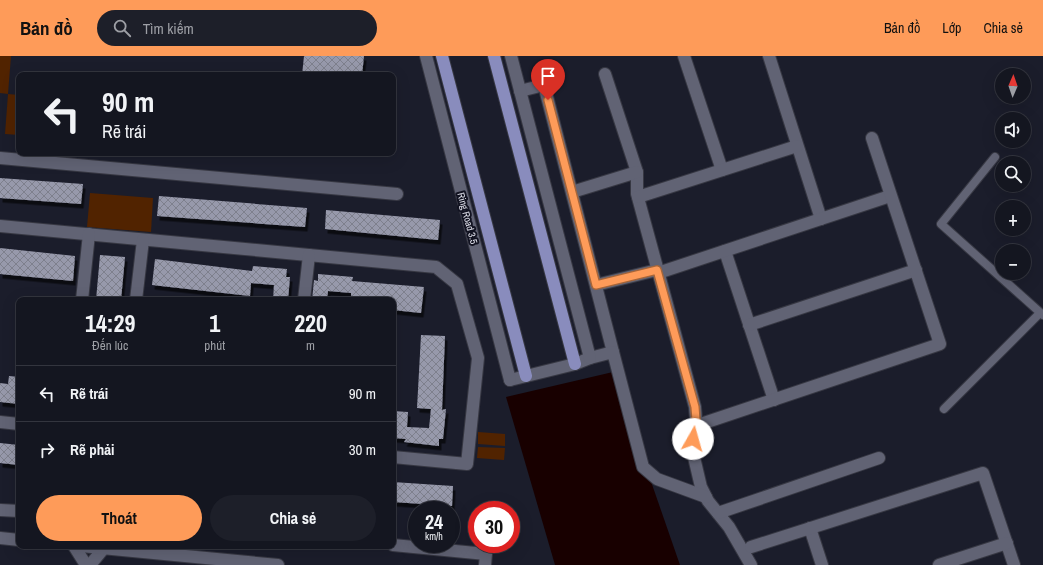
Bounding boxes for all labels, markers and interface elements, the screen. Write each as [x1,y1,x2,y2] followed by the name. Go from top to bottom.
[97,10,377,46] search box
[20,15,73,41] text: Bản đồ
[111,17,133,39] icon: search
[143,18,194,39] text: Tìm kiếm
[884,19,920,37] text: Bản đồ
[942,19,961,37] text: Lớp
[983,19,1023,37] text: Chia sẻ
[531,59,565,100] pin
[537,65,559,87] icon: arrive
[995,68,1031,104] north arrow
[995,68,1031,280] map controls
[102,83,154,121] text: 90 m
[36,88,88,140] icon: left
[995,112,1031,148] button: sound
[102,119,146,144] text: Rẽ trái
[995,156,1031,192] button: search
[454,191,481,246] street label: Ring Road 3.5
[995,200,1031,236] button: +
[995,244,1031,280] button: −
[85,307,135,339] text: 14:29
[209,307,220,339] text: 1
[294,307,327,339] text: 220
[92,337,128,354] text: Đến lúc
[204,337,225,354] text: phút
[306,337,315,354] text: m
[36,383,58,405] icon: left
[70,383,108,404] text: Rẽ trái
[349,383,376,404] text: 90 m
[672,418,714,460] position arrow
[36,439,58,461] icon: right
[70,439,114,460] text: Rẽ phải
[349,439,376,460] text: 30 m
[36,495,202,541] button: Thoát
[210,495,376,541] button: Chia sẻ
[468,501,520,553] speed limit sign: 30
[425,508,443,535] text: 24
[425,530,443,543] text: km/h

